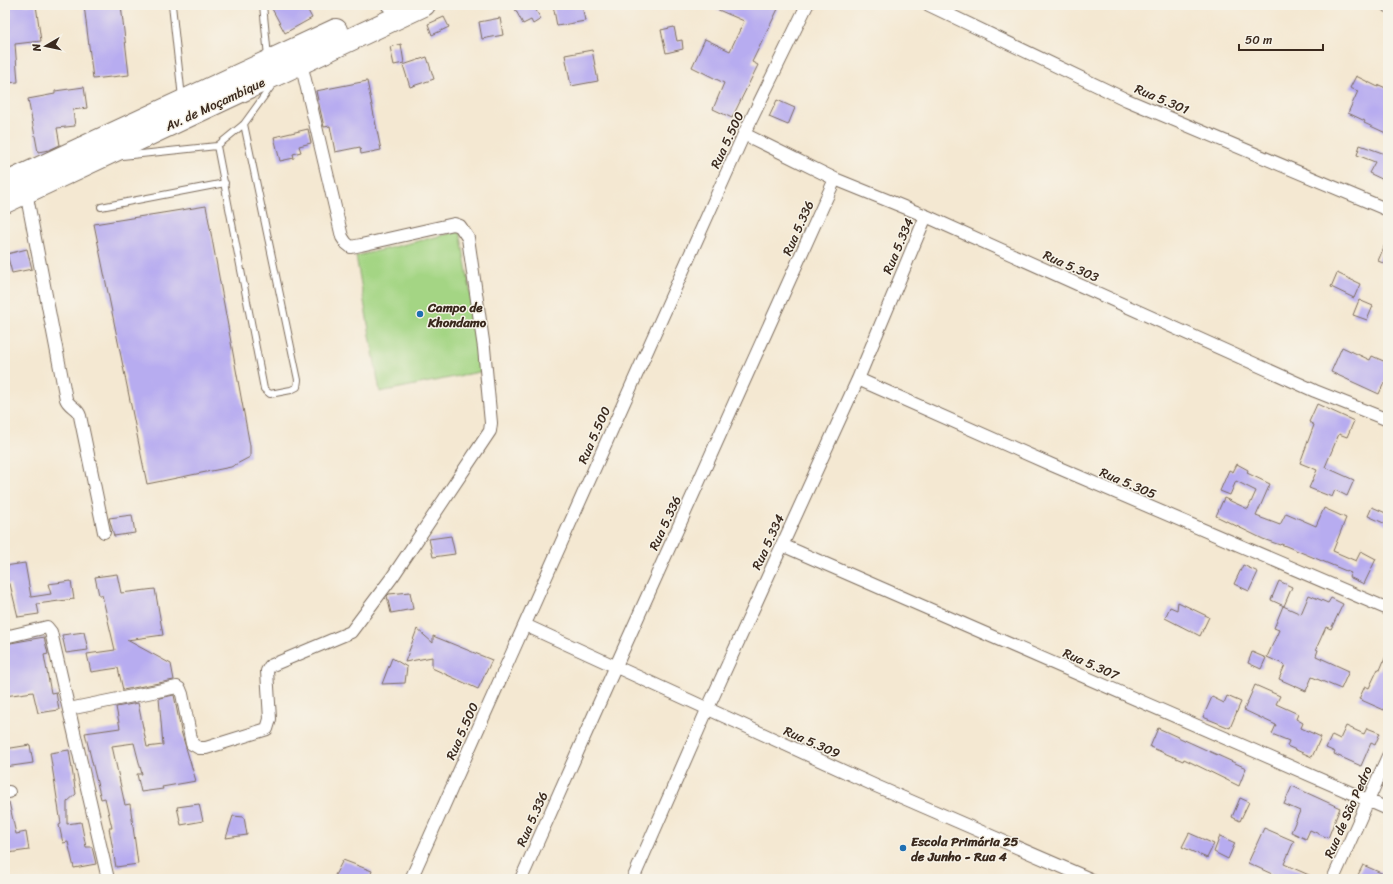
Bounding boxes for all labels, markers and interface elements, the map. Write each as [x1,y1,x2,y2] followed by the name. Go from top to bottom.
[26,26,66,66] north arrow
[1239,26,1323,52] scale bar
[1245,29,1272,51] text: 50 m
[27,42,47,54] text: N
[160,71,269,138] street label: Av. de Moçambique
[1131,77,1193,121] street label: Rua 5.301
[704,107,750,173] street label: Rua 5.500
[776,197,820,259] street label: Rua 5.336
[876,214,920,278] street label: Rua 5.334
[1039,243,1103,289] street label: Rua 5.303
[427,296,487,334] place label: Campo de Khondamo
[415,309,425,319] marker: Campo de Khondamo
[571,402,617,468] street label: Rua 5.500
[1096,461,1160,505] street label: Rua 5.305
[642,492,688,554] street label: Rua 5.336
[745,510,791,574] street label: Rua 5.334
[1059,641,1124,687] street label: Rua 5.307
[439,698,485,764] street label: Rua 5.500
[780,719,844,765] street label: Rua 5.309
[1317,762,1379,862] street label: Rua de São Pedro
[510,788,554,850] street label: Rua 5.336
[911,830,1019,868] place label: Escola Primária 25 de Junho - Rua 4
[898,843,908,853] marker: Escola Primária 25 de Junho - Rua 4

